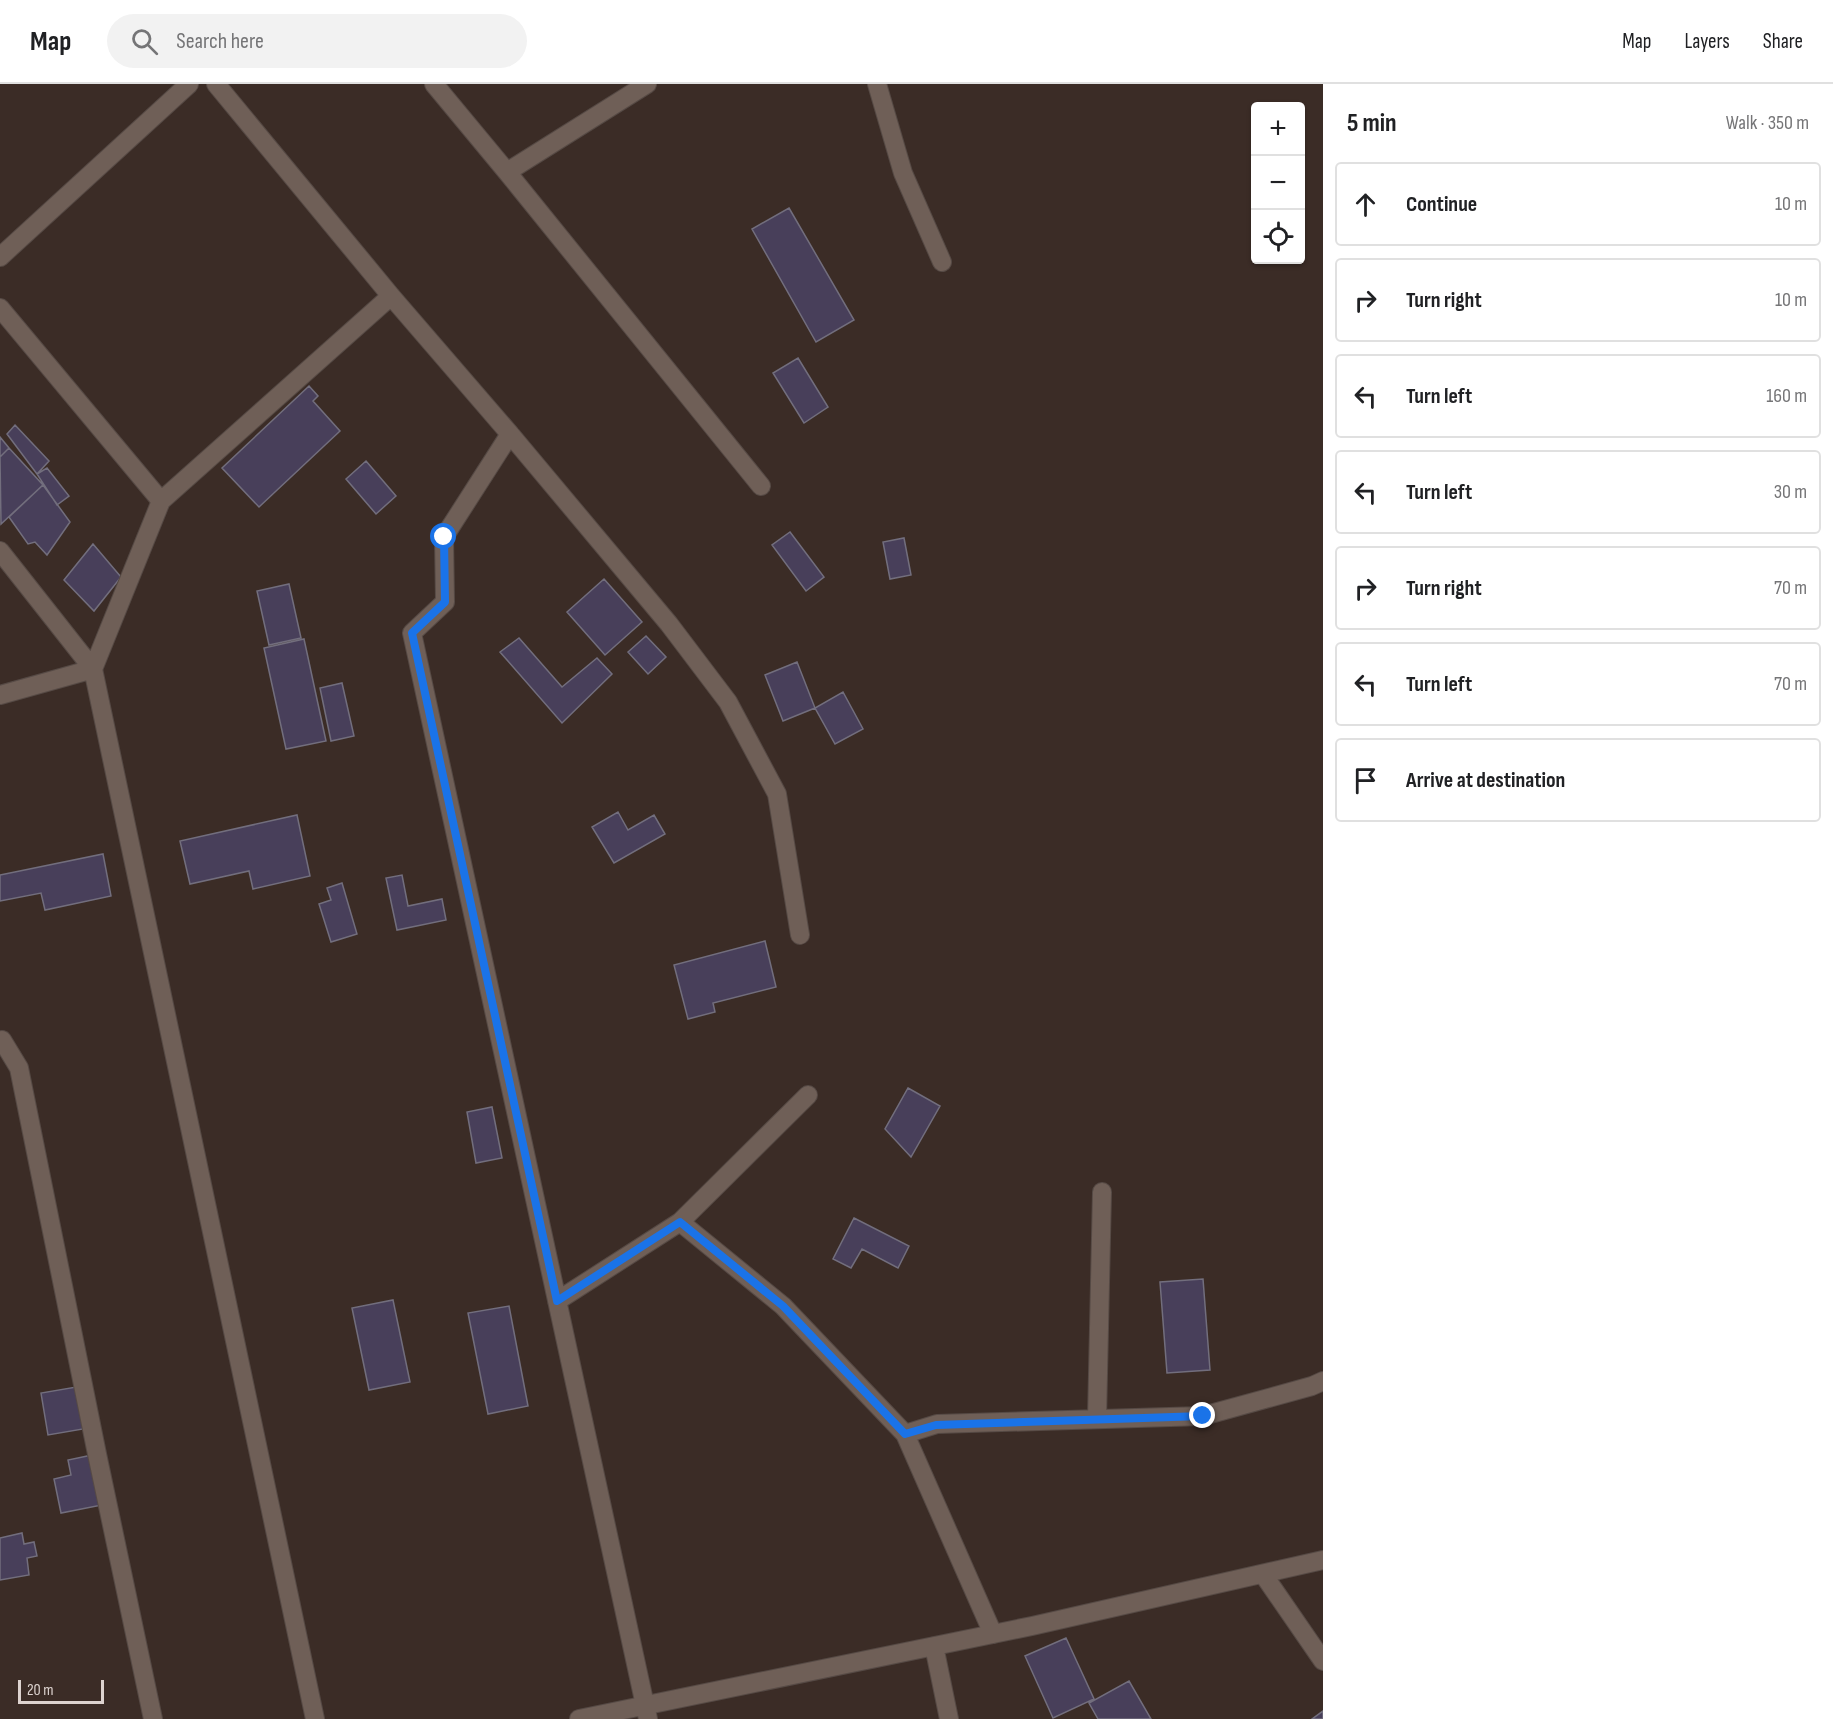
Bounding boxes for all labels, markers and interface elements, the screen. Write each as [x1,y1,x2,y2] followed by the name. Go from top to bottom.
[107,14,527,68] search box
[30,25,71,58] text: Map
[128,25,161,58] icon: search
[176,28,264,55] text: Search here
[1622,29,1651,54] text: Map
[1684,29,1730,54] text: Layers
[1763,29,1803,54] text: Share
[1251,102,1305,264] map controls
[1251,102,1305,156] button: +
[1347,108,1397,139] text: 5 min
[1726,111,1809,135] text: Walk · 350 m
[1251,156,1305,210] button: −
[1349,188,1382,221] icon: ahead
[1406,191,1477,218] text: Continue
[1775,192,1807,216] text: 10 m
[1251,210,1305,264] button: locate
[1349,284,1382,317] icon: right
[1406,287,1482,314] text: Turn right
[1775,288,1807,312] text: 10 m
[1349,380,1382,413] icon: left
[1406,383,1472,410] text: Turn left
[1766,384,1807,408] text: 160 m
[1349,476,1382,509] icon: left
[1406,479,1472,506] text: Turn left
[1774,480,1807,504] text: 30 m
[430,523,456,549] route start
[1349,572,1382,605] icon: right
[1406,575,1482,602] text: Turn right
[1774,576,1807,600] text: 70 m
[1349,668,1382,701] icon: left
[1406,671,1472,698] text: Turn left
[1774,672,1807,696] text: 70 m
[1349,764,1382,797] icon: arrive
[1406,767,1565,794] text: Arrive at destination
[1189,1402,1215,1428] route end
[18,1677,104,1704] scale bar
[27,1681,54,1700] text: 20 m

